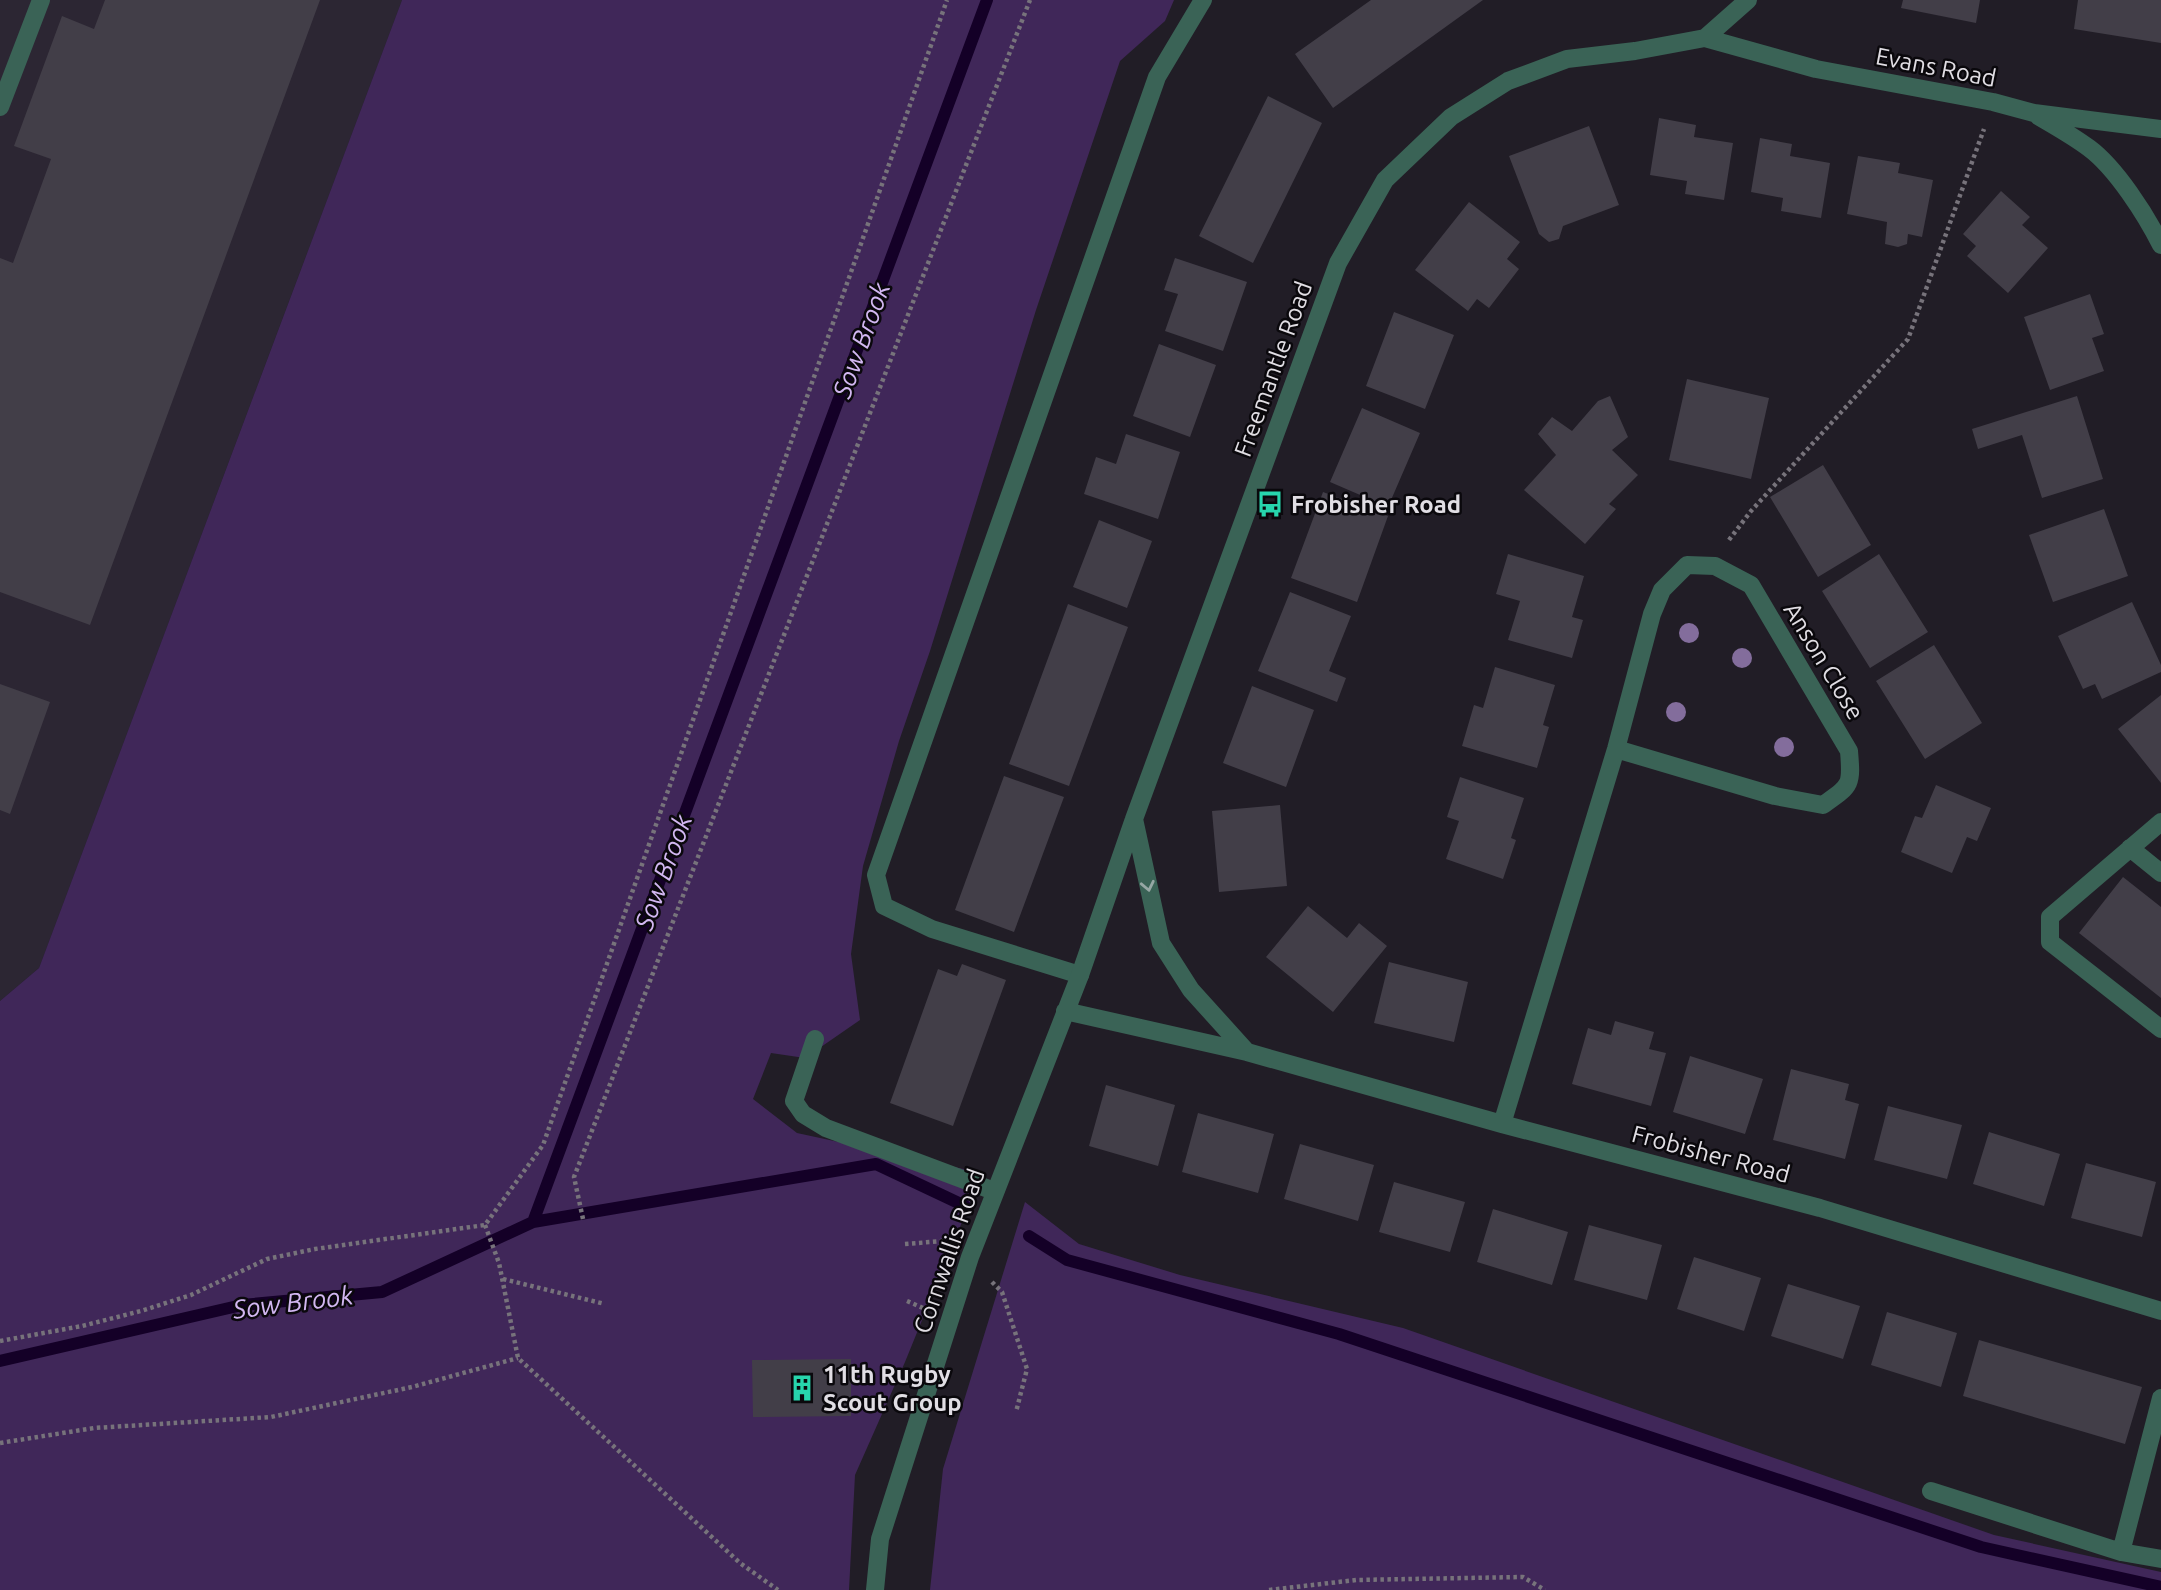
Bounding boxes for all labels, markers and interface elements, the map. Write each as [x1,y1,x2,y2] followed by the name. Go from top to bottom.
[1873,42,1999,92] street label: Evans Road
[826,278,896,403] water label: Sow Brook
[1229,278,1317,460] street label: Freemantle Road
[1255,489,1285,519] bus stop icon: Frobisher Road
[1291,491,1461,518] place label: Frobisher Road
[1779,598,1869,724] street label: Anson Close
[628,810,698,935] water label: Sow Brook
[1140,880,1155,892] one-way arrow
[1629,1120,1793,1188] street label: Frobisher Road
[908,1165,990,1337] street label: Cornwallis Road
[230,1280,355,1324] water label: Sow Brook
[823,1361,962,1416] place label: 11th Rugby Scout Group
[787,1373,817,1403] building icon: 11th Rugby Scout Group

